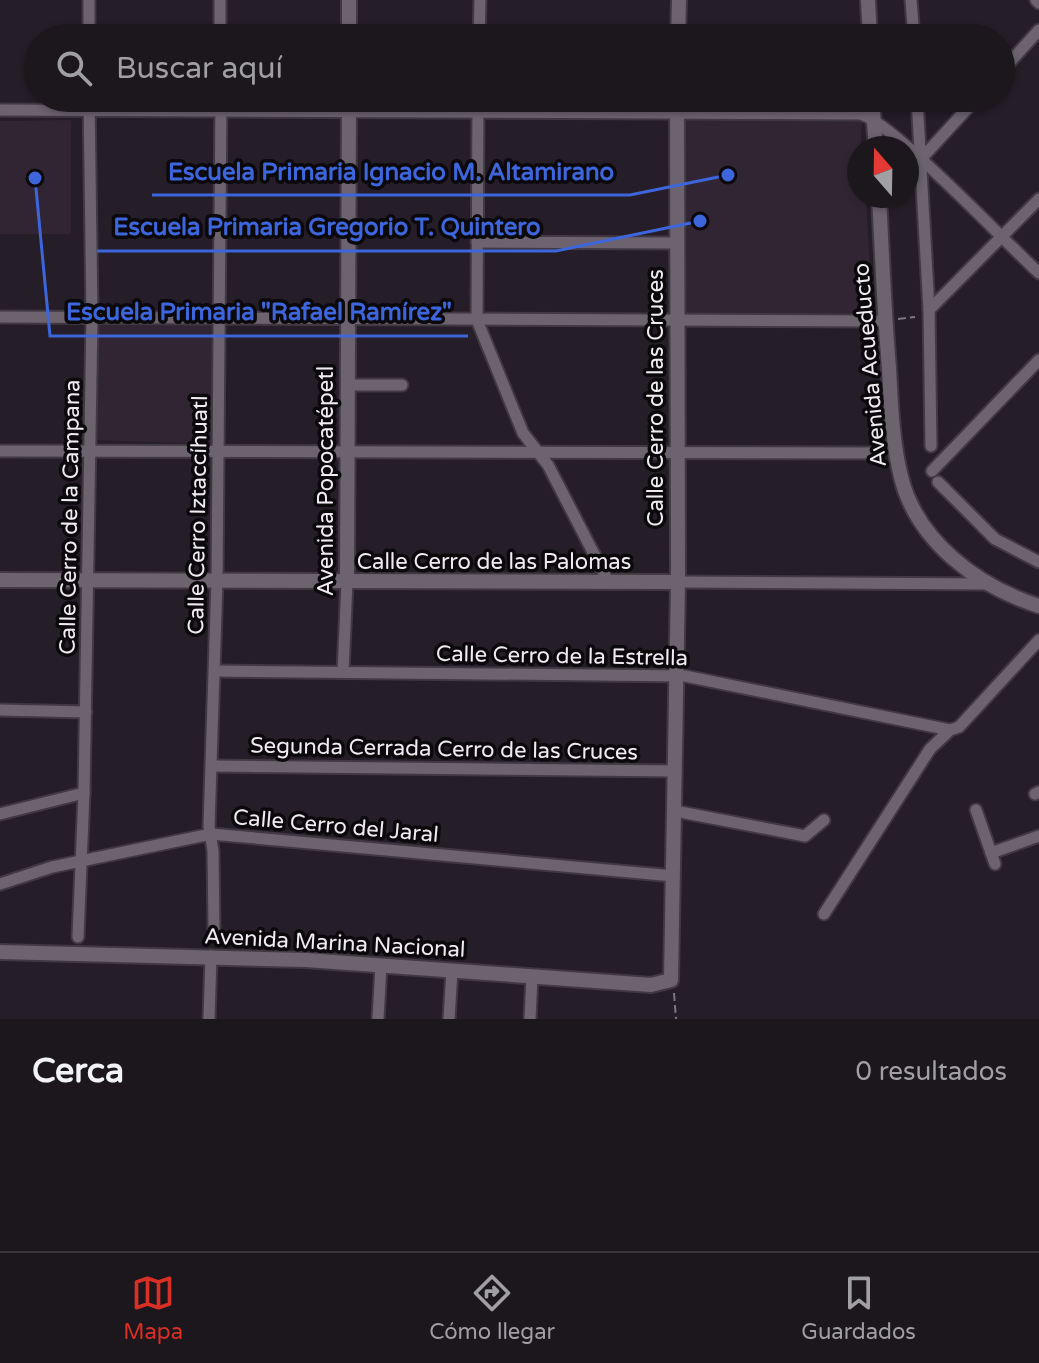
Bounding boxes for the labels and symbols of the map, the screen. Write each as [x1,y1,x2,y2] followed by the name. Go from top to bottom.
[847,136,919,208] north arrow
[152,147,630,195] callout: Escuela Primaria Ignacio M. Altamirano
[168,158,614,187] text: Escuela Primaria Ignacio M. Altamirano
[97,203,556,251] callout: Escuela Primaria Gregorio T. Quintero
[113,213,541,242] text: Escuela Primaria Gregorio T. Quintero
[848,262,892,468] street label: Avenida Acueducto
[643,269,669,527] street label: Calle Cerro de las Cruces
[50,288,468,336] callout: Escuela Primaria "Rafael Ramírez"
[66,298,452,327] text: Escuela Primaria "Rafael Ramírez"
[313,366,339,596] street label: Avenida Popocatépetl
[55,379,85,655] street label: Calle Cerro de la Campana
[183,395,213,635] street label: Calle Cerro Iztaccíhuatl
[357,549,631,575] street label: Calle Cerro de las Palomas
[436,641,688,671] street label: Calle Cerro de la Estrella
[250,733,638,765] street label: Segunda Cerrada Cerro de las Cruces
[232,804,440,848] street label: Calle Cerro del Jaral
[204,923,466,963] street label: Avenida Marina Nacional

